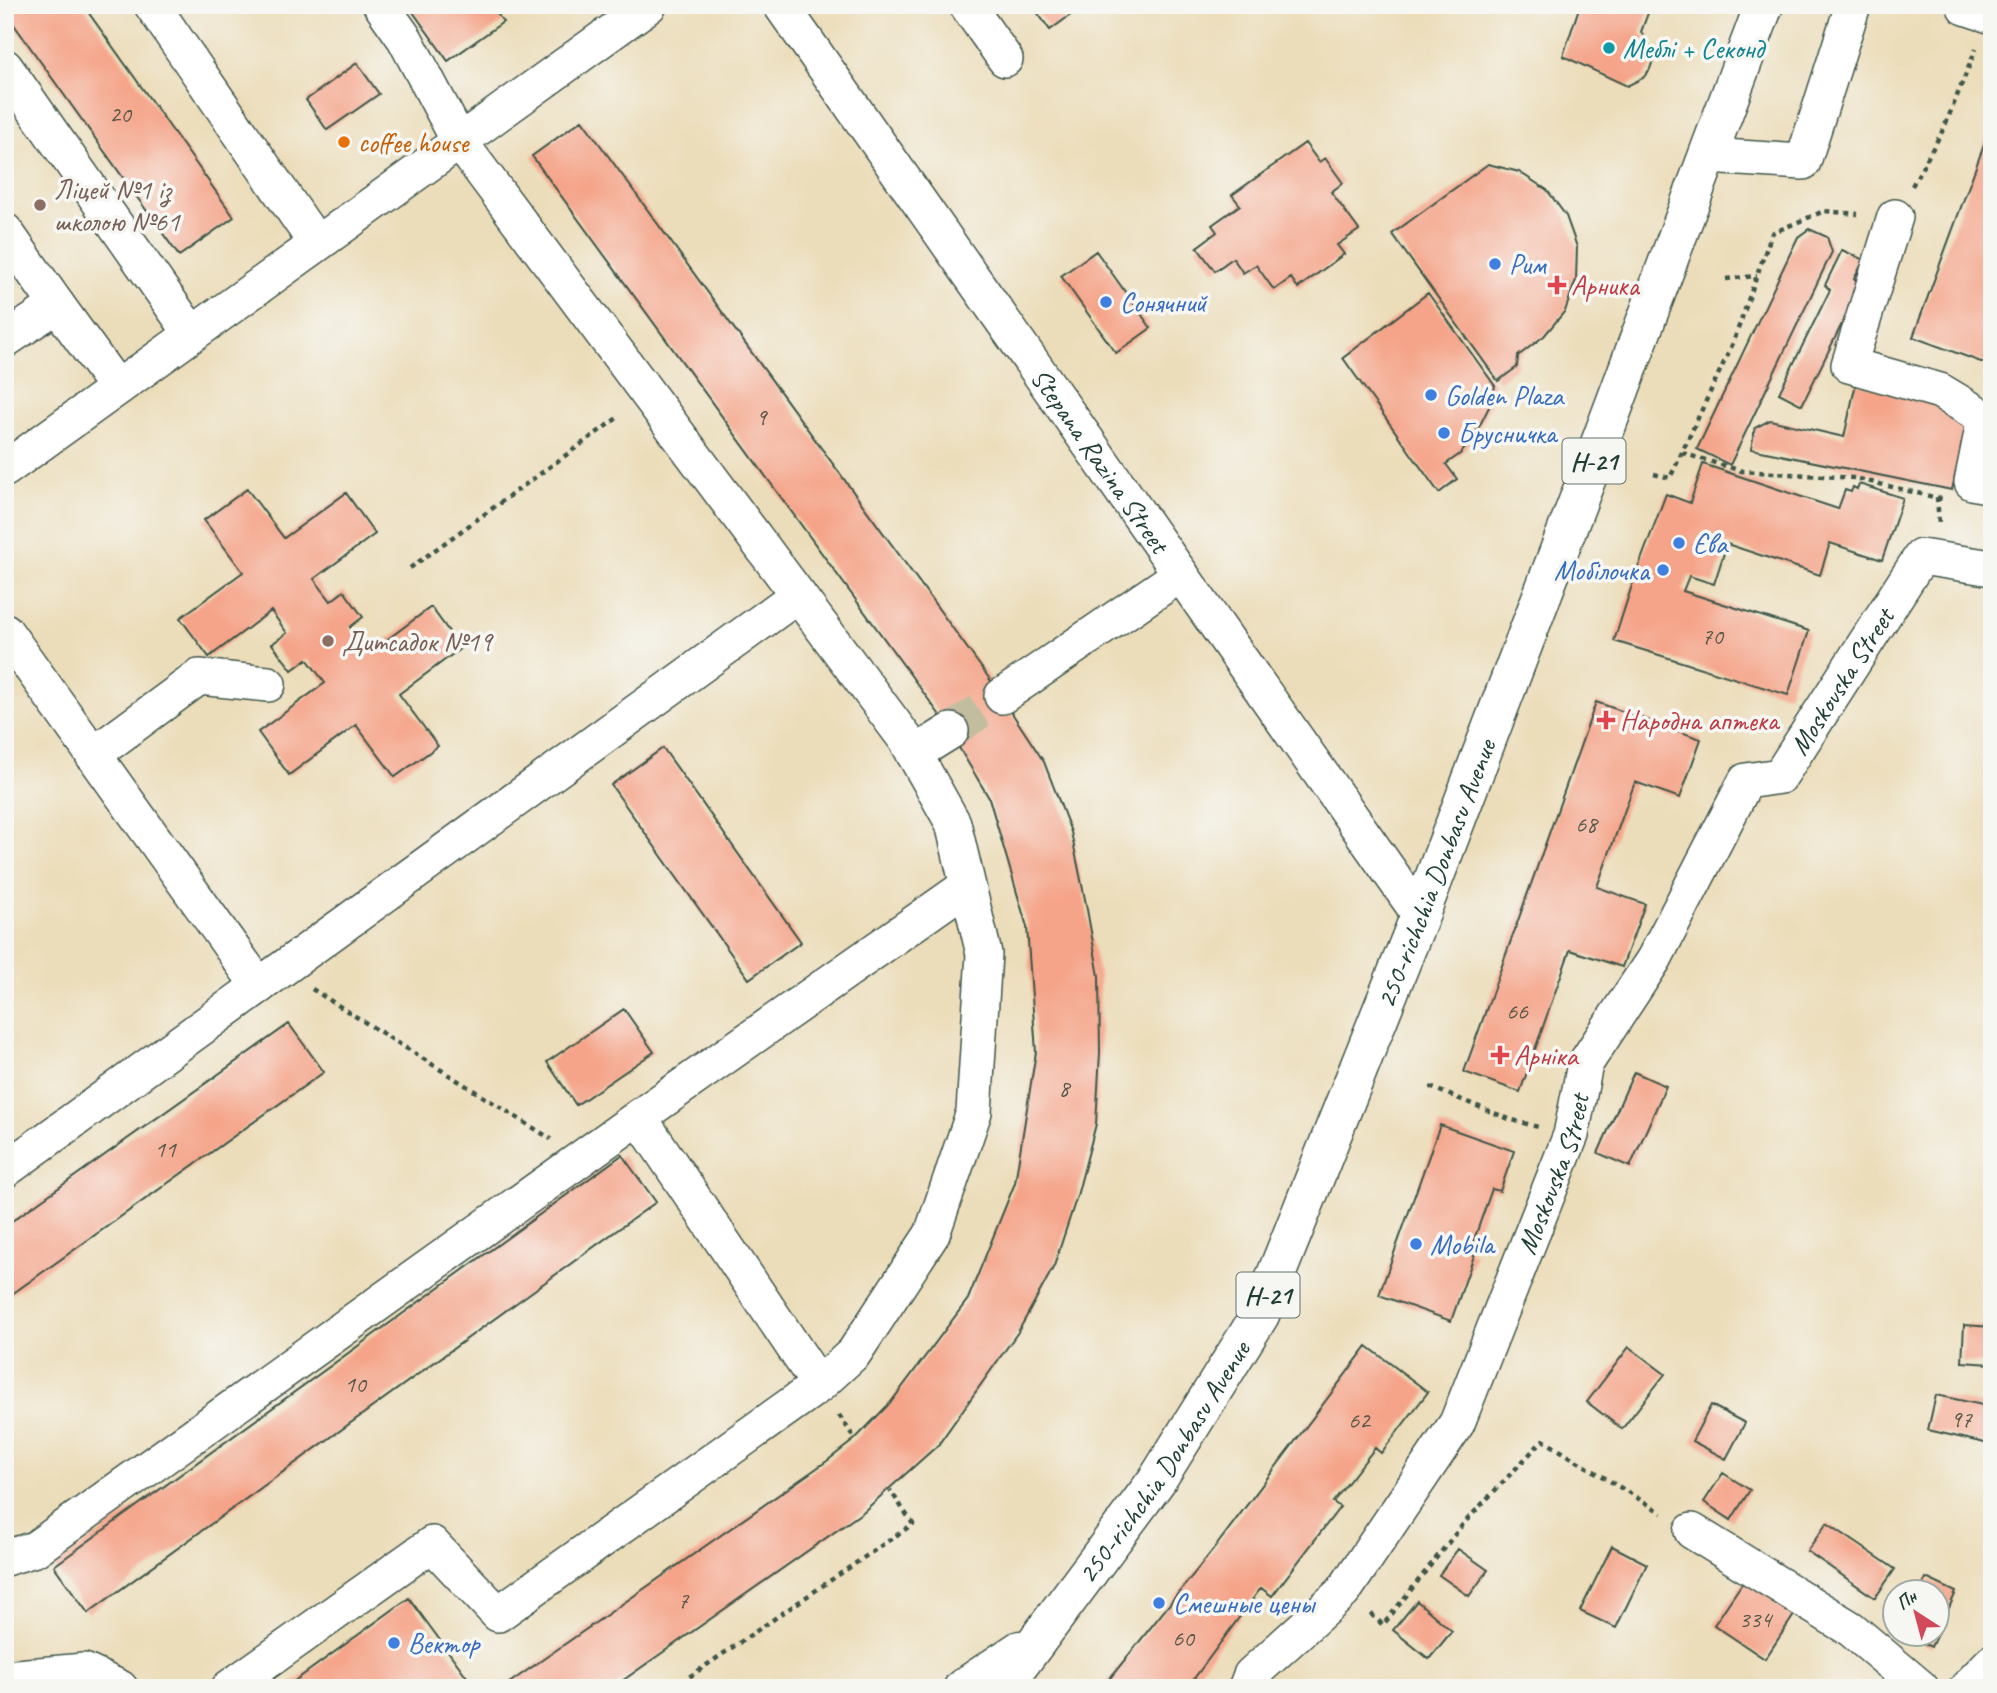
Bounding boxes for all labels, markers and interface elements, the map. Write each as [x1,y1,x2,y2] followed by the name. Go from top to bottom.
[1623,31,1767,66] place label: Меблі + Секонд
[1601,40,1617,56] marker: Меблі + Секонд
[109,99,133,129] house number: 20
[358,125,470,160] place label: coffee house
[336,134,352,150] marker: coffee house
[54,172,181,239] place label: Ліцей №1 із школою №61
[32,197,48,213] marker: Ліцей №1 із школою №61
[1509,247,1547,282] place label: Рим
[1487,256,1503,272] marker: Рим
[1571,268,1640,303] place label: Арника
[1549,277,1565,293] marker: Арника
[1120,285,1208,320] place label: Сонячний
[1098,294,1114,310] marker: Сонячний
[1023,361,1179,562] street label: Stepana Razina Street
[1445,378,1565,413] place label: Golden Plaza
[1423,387,1439,403] marker: Golden Plaza
[756,402,769,432] house number: 9
[1458,416,1559,451] place label: Брусничка
[1436,425,1452,441] marker: Брусничка
[1562,438,1626,484] road number: Н-21
[1693,526,1729,561] place label: Єва
[1671,535,1687,551] marker: Єва
[1554,553,1651,588] place label: Мобілочка
[1655,562,1671,578] marker: Мобілочка
[1781,599,1903,761] street label: Moskovska Street
[1701,621,1725,651] house number: 70
[342,624,494,659] place label: Дитсадок №19
[320,633,336,649] marker: Дитсадок №19
[1620,703,1781,738] place label: Народна аптека
[1598,712,1614,728] marker: Народна аптека
[1368,733,1504,1013] street label: 250-richchia Donbasu Avenue
[1575,809,1599,839] house number: 68
[1506,996,1529,1026] house number: 66
[1514,1038,1579,1073] place label: Арніка
[1492,1047,1508,1063] marker: Арніка
[1059,1073,1072,1103] house number: 8
[1509,1088,1597,1259] street label: Moskovska Street
[154,1134,177,1164] house number: 11
[1430,1227,1496,1262] place label: Mobila
[1408,1236,1424,1252] marker: Mobila
[1236,1272,1300,1318] road number: Н-21
[1069,1333,1259,1590] street label: 250-richchia Donbasu Avenue
[344,1369,368,1399] house number: 10
[1950,1404,1973,1434] house number: 97
[1348,1405,1372,1435] house number: 62
[1882,1578,1952,1648] north arrow
[1892,1584,1923,1616] text: Пн
[678,1585,690,1615] house number: 7
[1173,1586,1316,1621] place label: Смешные цены
[1151,1595,1167,1611] marker: Смешные цены
[1739,1604,1773,1634] house number: 334
[1172,1623,1196,1653] house number: 60
[408,1626,482,1661] place label: Вектор
[386,1635,402,1651] marker: Вектор

